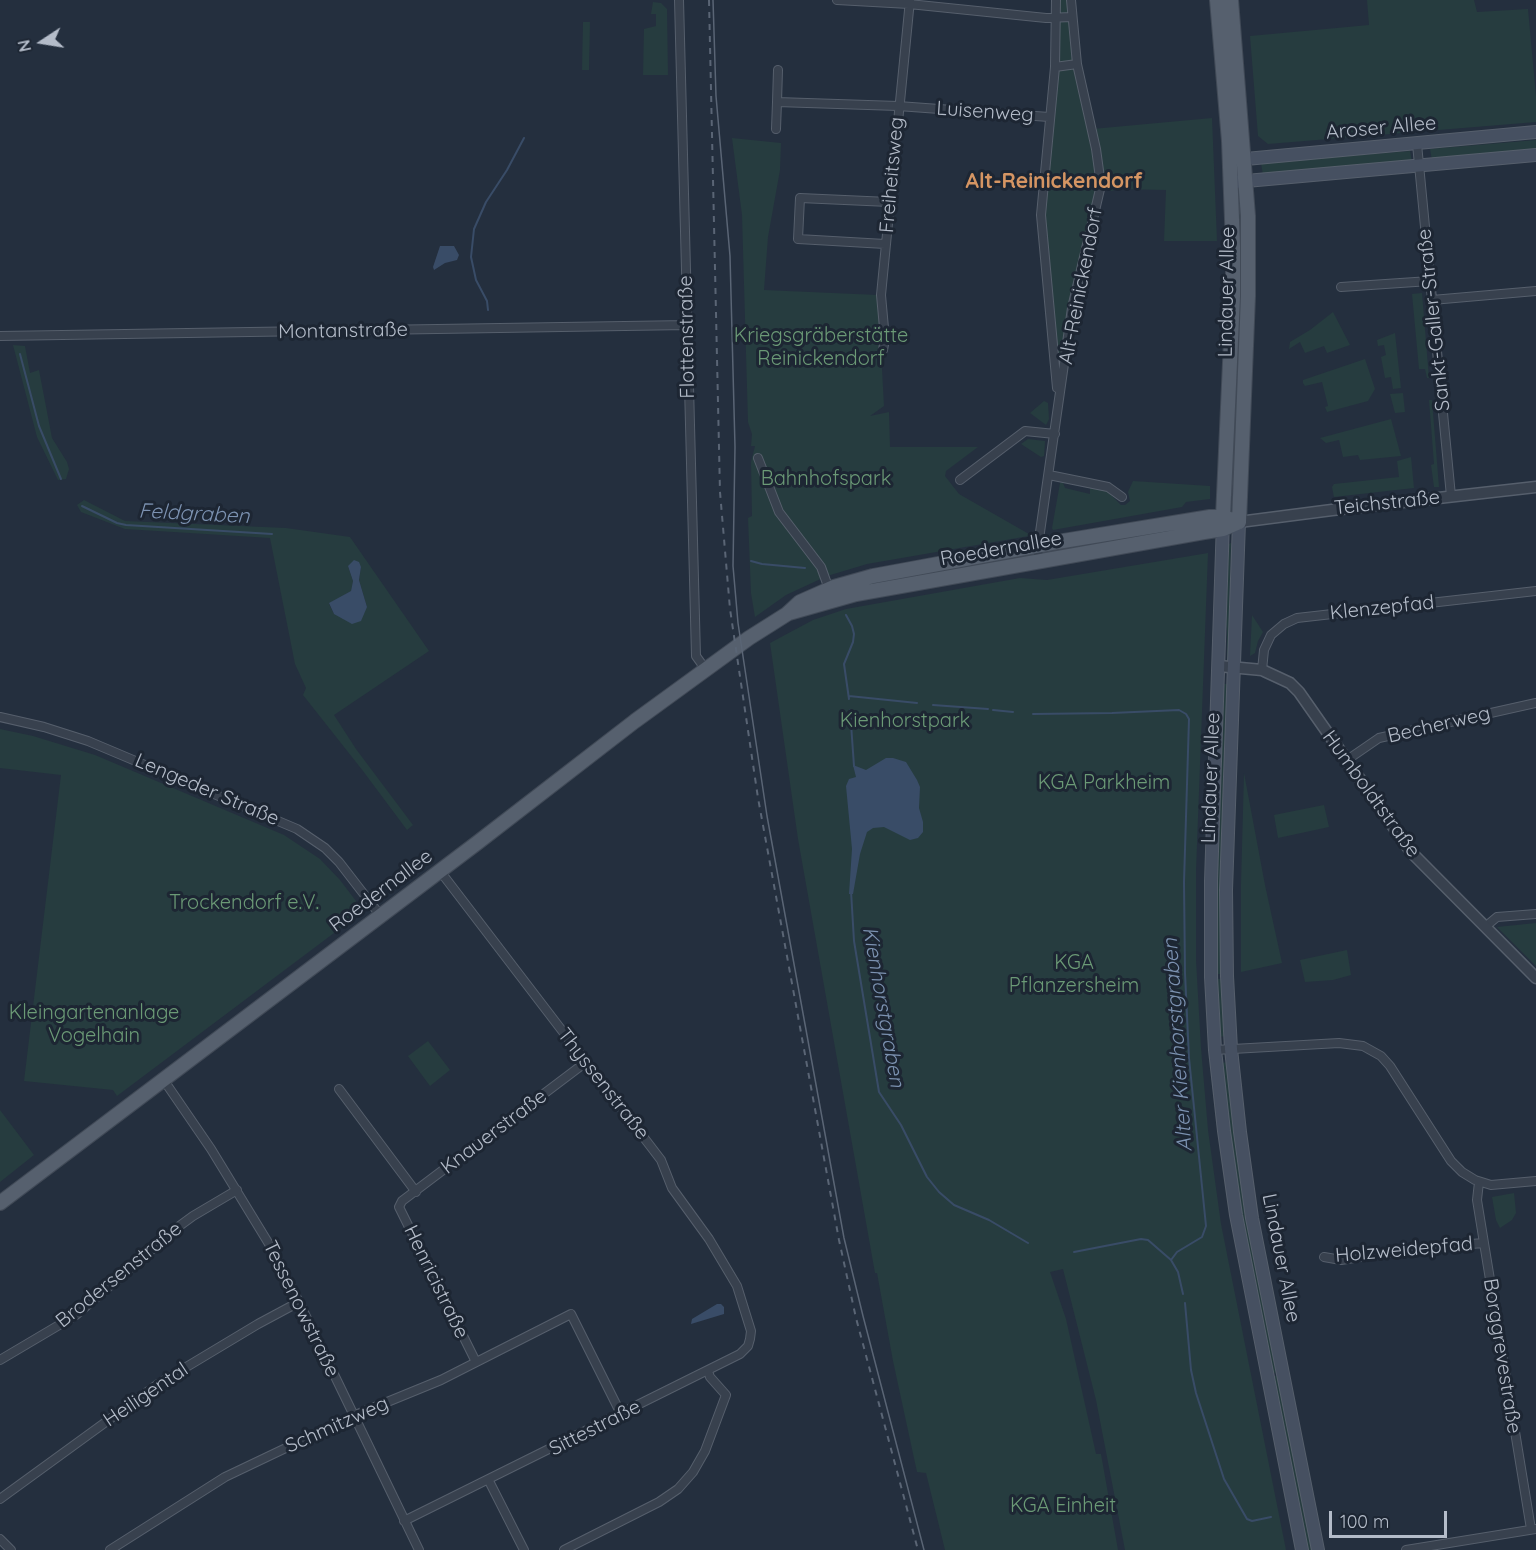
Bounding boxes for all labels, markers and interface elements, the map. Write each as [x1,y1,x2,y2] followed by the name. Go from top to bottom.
[12,12,72,72] north arrow
[13,38,35,54] text: N
[936,97,1034,127] street label: Luisenweg
[1325,111,1437,145] street label: Aroser Allee
[875,116,909,234] street label: Freiheitsweg
[966,169,1142,195] district label: Alt-Reinickendorf
[1054,205,1108,367] street label: Alt-Reinickendorf
[1214,226,1240,358] street label: Lindauer Allee
[1412,228,1456,412] street label: Sankt-Galler-Straße
[674,275,700,399] street label: Flottenstraße
[278,318,408,344] street label: Montanstraße
[734,324,908,371] park label: Kriegsgräberstätte Reinickendorf
[761,467,891,491] park label: Bahnhofspark
[1333,486,1441,520] street label: Teichstraße
[138,499,250,529] water label: Feldgraben
[938,526,1064,572] street label: Roedernallee
[1329,591,1435,625] street label: Klenzepfad
[1385,702,1493,748] street label: Becherweg
[840,709,970,733] park label: Kienhorstpark
[1197,712,1225,844] street label: Lindauer Allee
[1317,726,1425,862] street label: Humboldtstraße
[131,749,283,831] street label: Lengeder Straße
[1038,771,1170,795] park label: KGA Parkheim
[325,844,437,938] street label: Roedernallee
[169,891,319,915] park label: Trockendorf e.V.
[856,925,910,1089] water label: Kienhorstgraben
[1158,938,1198,1152] water label: Alter Kienhorstgraben
[1009,951,1139,998] park label: KGA Pflanzersheim
[9,1001,179,1048] park label: Kleingartenanlage Vogelhain
[552,1023,654,1145] street label: Thyssenstraße
[436,1084,552,1180] street label: Knauerstraße
[1257,1191,1305,1325] street label: Lindauer Allee
[51,1217,187,1333] street label: Brodersenstraße
[398,1221,474,1343] street label: Henricistraße
[1334,1232,1474,1268] street label: Holzweidepfad
[258,1237,344,1381] street label: Tessenowstraße
[1478,1277,1526,1435] street label: Borggrevestraße
[99,1358,193,1432] street label: Heiligental
[282,1392,392,1458] street label: Schmitzweg
[545,1395,645,1461] street label: Sittestraße
[1010,1494,1116,1518] park label: KGA Einheit
[1332,1499,1450,1537] scale bar
[1340,1510,1389,1533] text: 100 m

